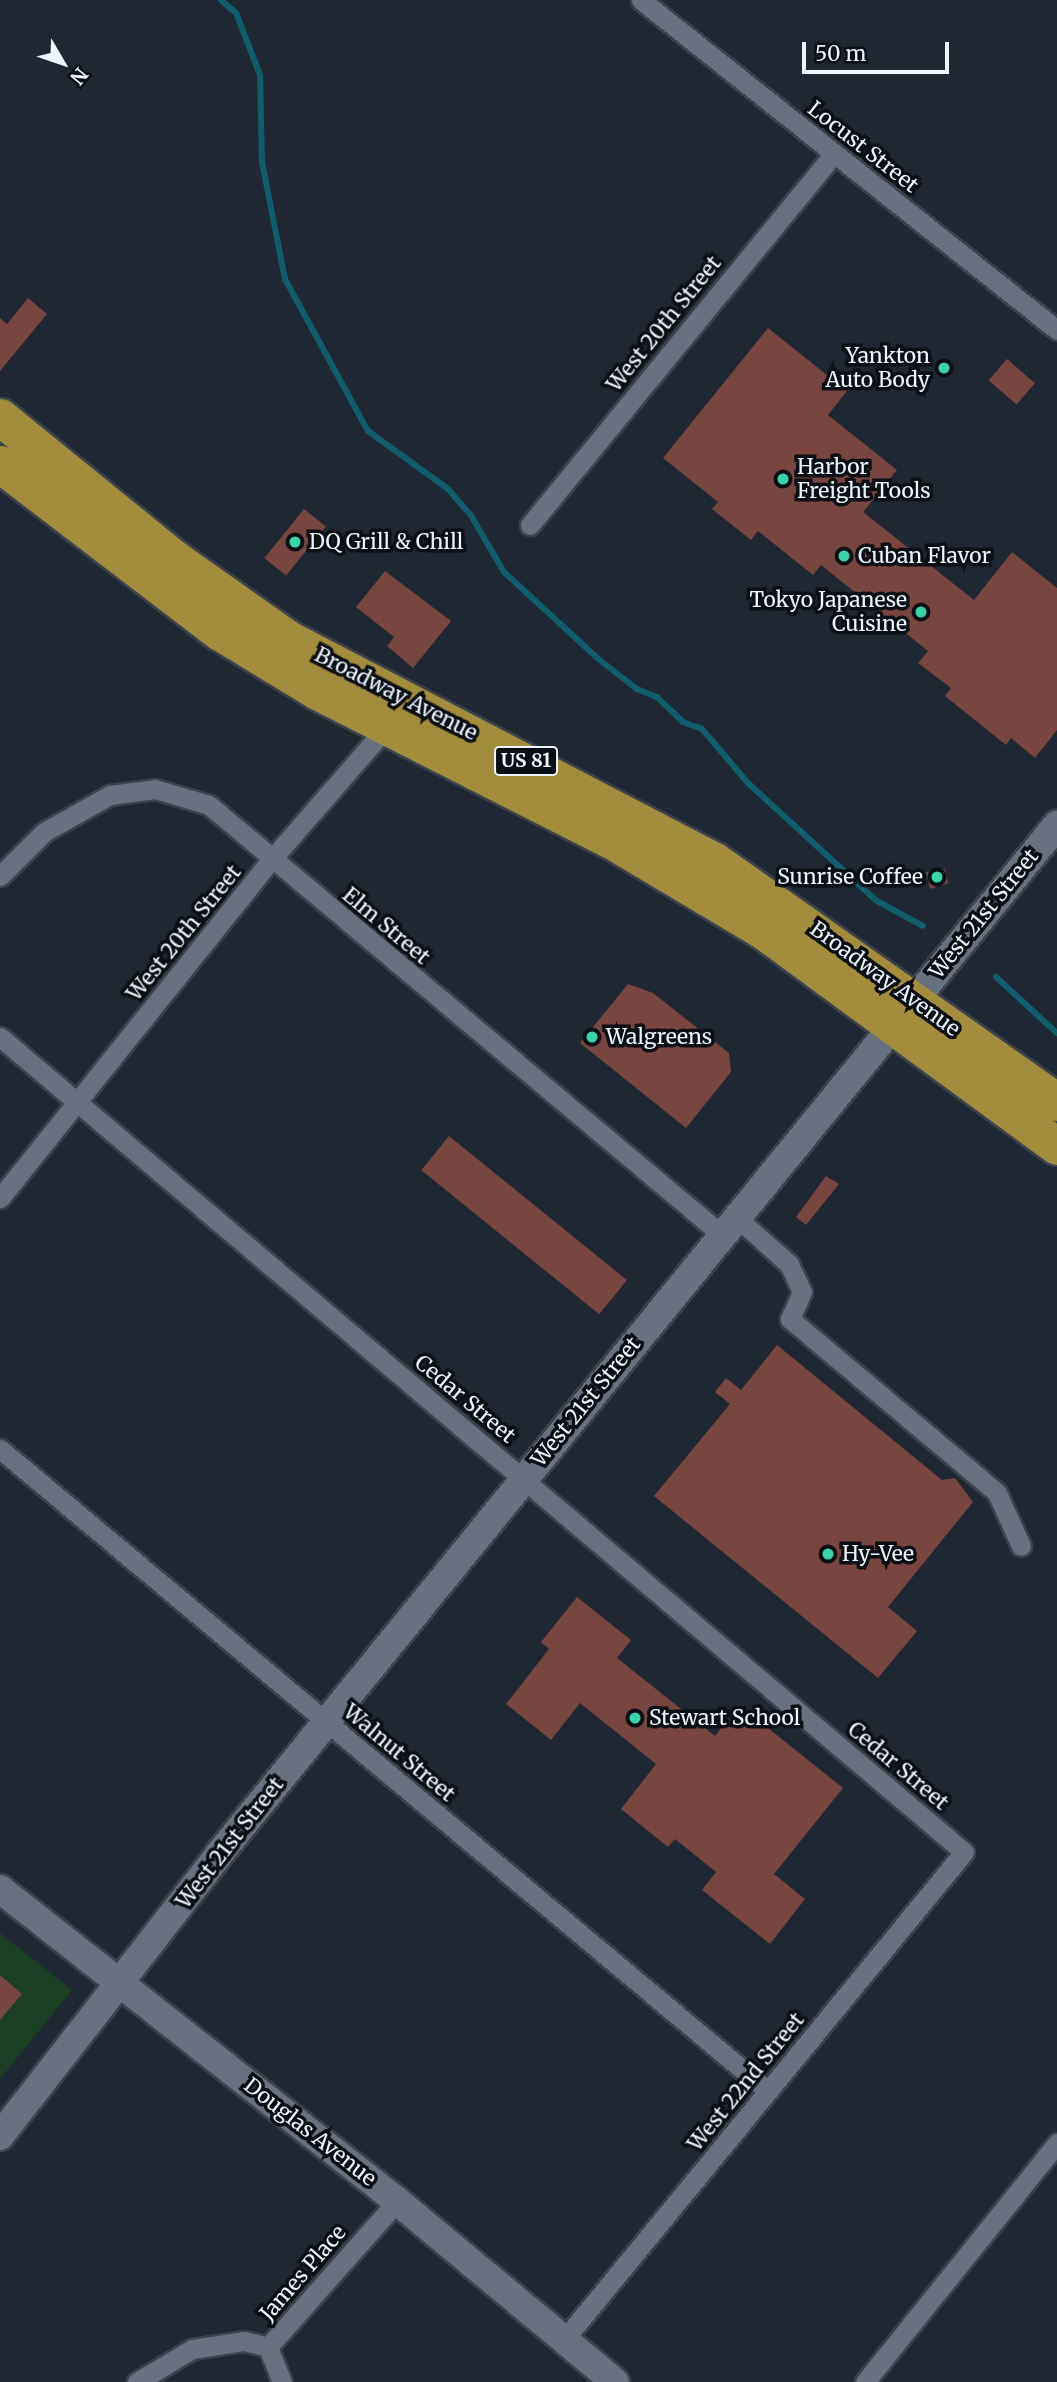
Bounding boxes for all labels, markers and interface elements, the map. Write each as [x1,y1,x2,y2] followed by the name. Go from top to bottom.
[28,28,98,98] north arrow
[805,28,952,72] scale bar
[815,40,866,67] text: 50 m
[65,63,93,90] text: N
[803,96,923,198] street label: Locust Street
[602,251,726,397] street label: West 20th Street
[826,343,930,393] place label: Yankton Auto Body
[936,360,952,376] marker: Yankton Auto Body
[797,454,930,504] place label: Harbor Freight Tools
[775,471,791,487] marker: Harbor Freight Tools
[309,529,463,555] place label: DQ Grill & Chill
[287,534,303,550] marker: DQ Grill & Chill
[858,543,991,569] place label: Cuban Flavor
[836,548,852,564] marker: Cuban Flavor
[750,587,907,637] place label: Tokyo Japanese Cuisine
[913,604,929,620] marker: Tokyo Japanese Cuisine
[311,642,481,746] street label: Broadway Avenue
[493,746,559,776] road number: US 81
[924,844,1044,984] street label: West 21st Street
[122,860,246,1006] street label: West 20th Street
[777,864,923,890] place label: Sunrise Coffee
[929,869,945,885] marker: Sunrise Coffee
[337,882,435,970] street label: Elm Street
[805,916,965,1042] street label: Broadway Avenue
[606,1024,712,1050] place label: Walgreens
[584,1029,600,1045] marker: Walgreens
[526,1332,646,1472] street label: West 21st Street
[410,1350,520,1448] street label: Cedar Street
[842,1541,914,1567] place label: Hy-Vee
[820,1546,836,1562] marker: Hy-Vee
[338,1699,460,1807] street label: Walnut Street
[649,1705,800,1731] place label: Stewart School
[627,1710,643,1726] marker: Stewart School
[843,1717,953,1815] street label: Cedar Street
[171,1772,289,1914] street label: West 21st Street
[682,2008,810,2156] street label: West 22nd Street
[239,2073,381,2191] street label: Douglas Avenue
[255,2220,351,2326] street label: James Place

